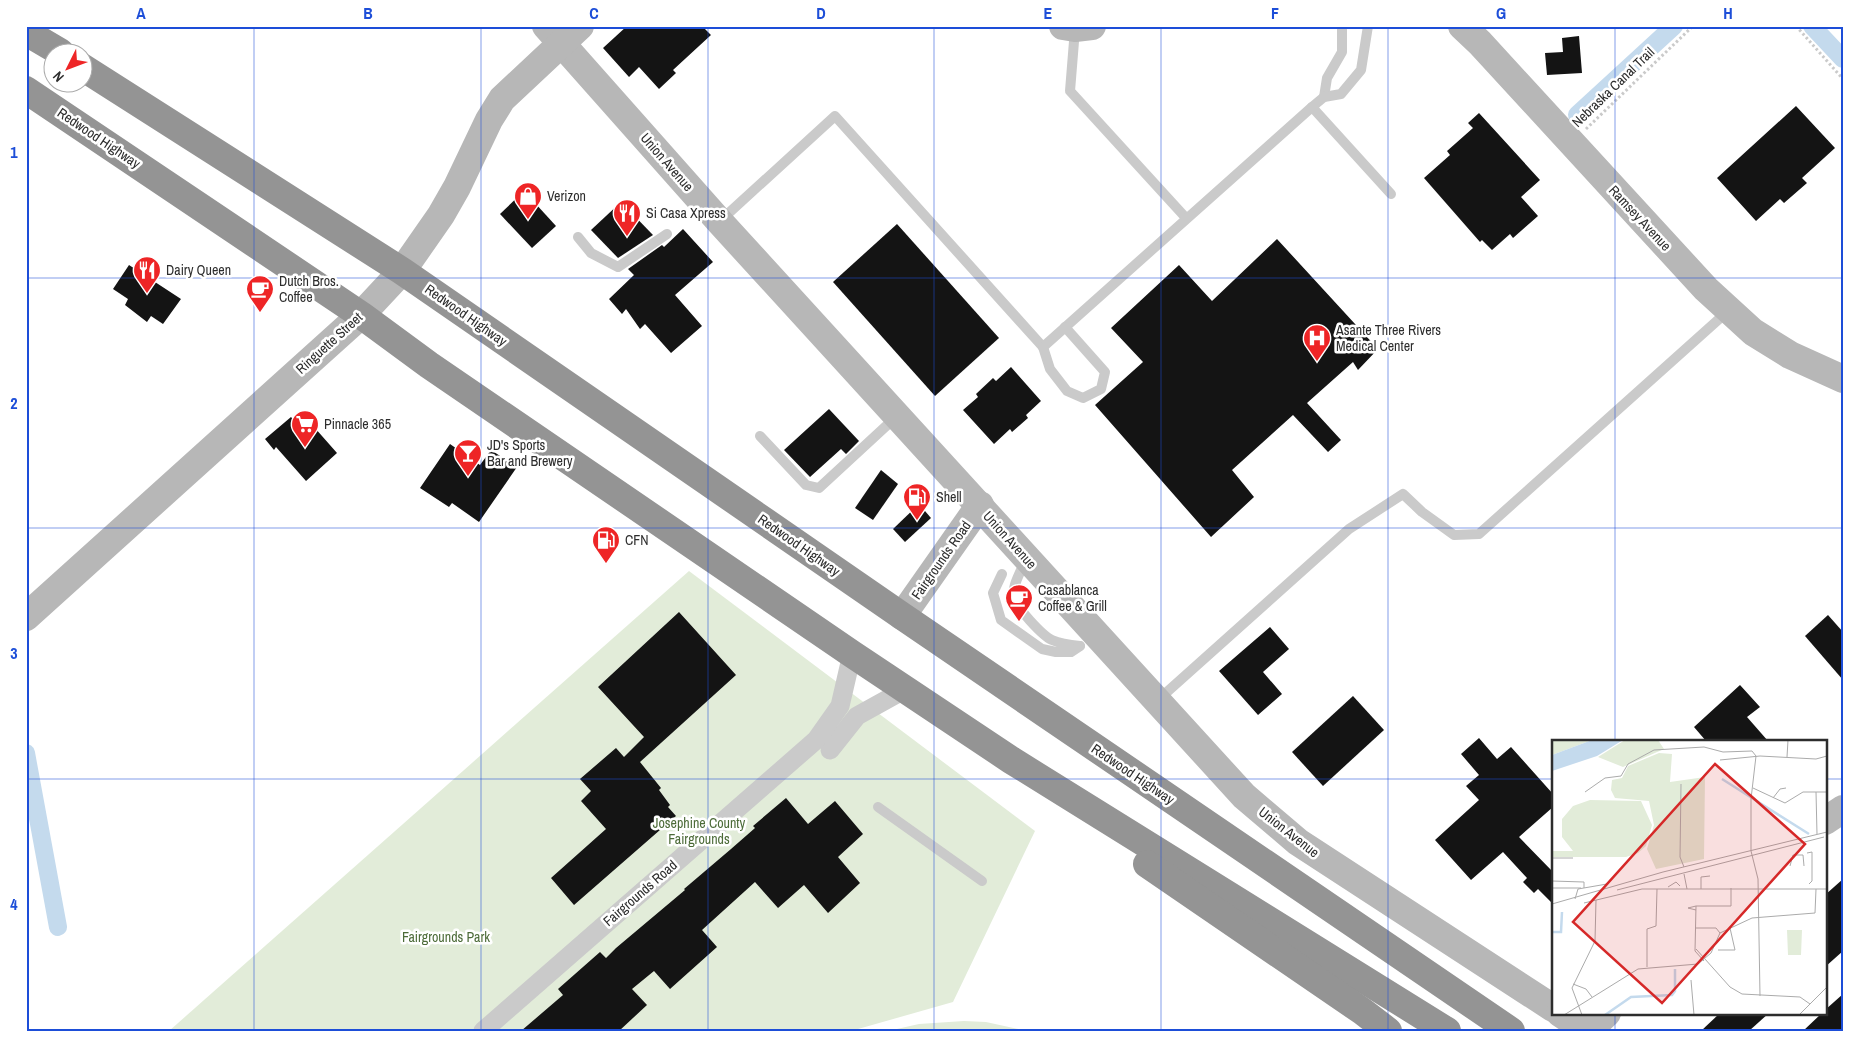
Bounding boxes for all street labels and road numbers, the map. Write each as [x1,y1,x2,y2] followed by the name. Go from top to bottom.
[1568,43,1658,131] street label: Nebraska Canal Trail
[54,104,144,173] street label: Redwood Highway
[637,129,697,195] street label: Union Avenue
[1605,181,1675,255] street label: Ramsey Avenue
[421,280,511,350] street label: Redwood Highway
[292,308,366,378] street label: Ringuette Street
[979,507,1041,573] street label: Union Avenue
[754,510,844,580] street label: Redwood Highway
[907,517,975,603] street label: Fairgrounds Road
[1088,740,1178,809] street label: Redwood Highway
[1255,803,1323,861] street label: Union Avenue
[599,856,681,930] street label: Fairgrounds Road

